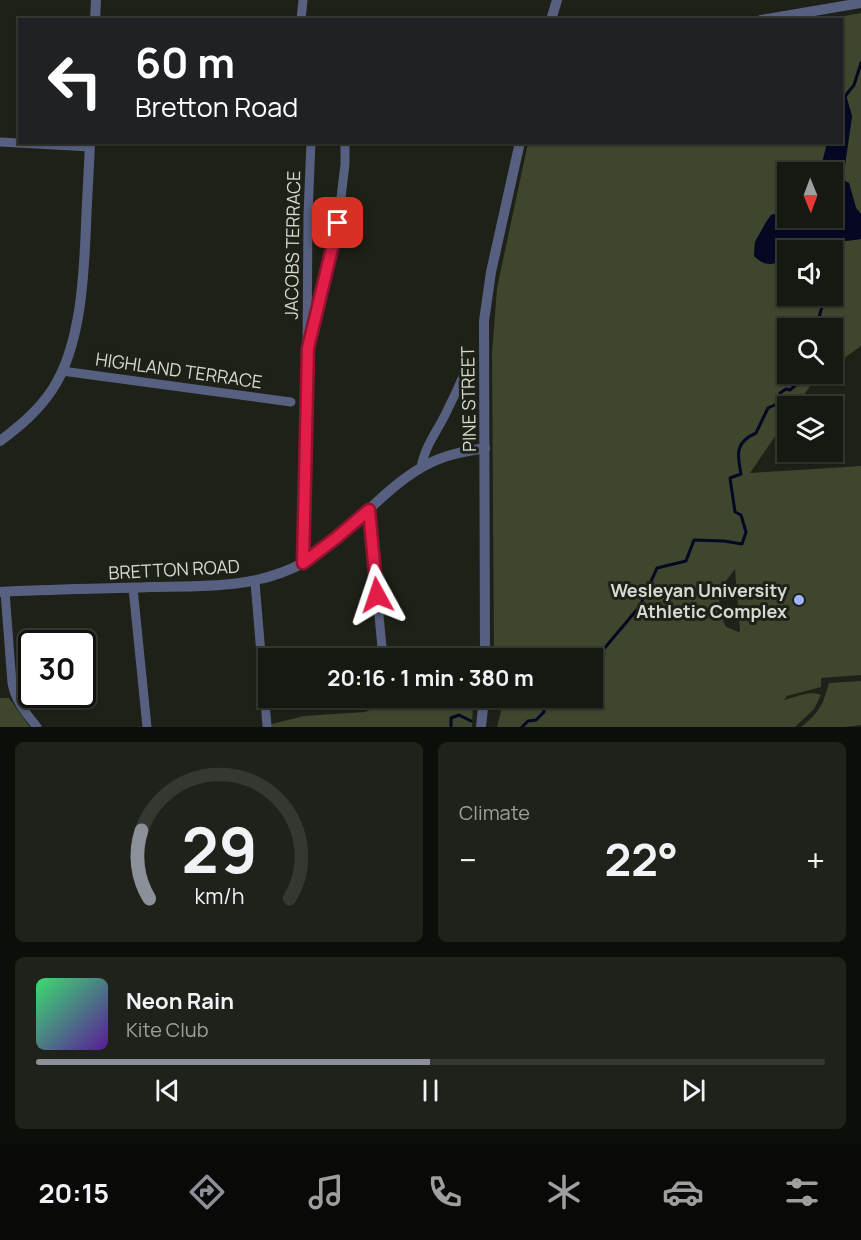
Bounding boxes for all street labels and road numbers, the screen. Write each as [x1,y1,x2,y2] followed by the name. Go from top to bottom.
[279,171,305,319] street label: JACOBS TERRACE
[94,346,264,394] street label: HIGHLAND TERRACE
[455,346,481,452] street label: PINE STREET
[108,554,240,584] street label: BRETTON ROAD

